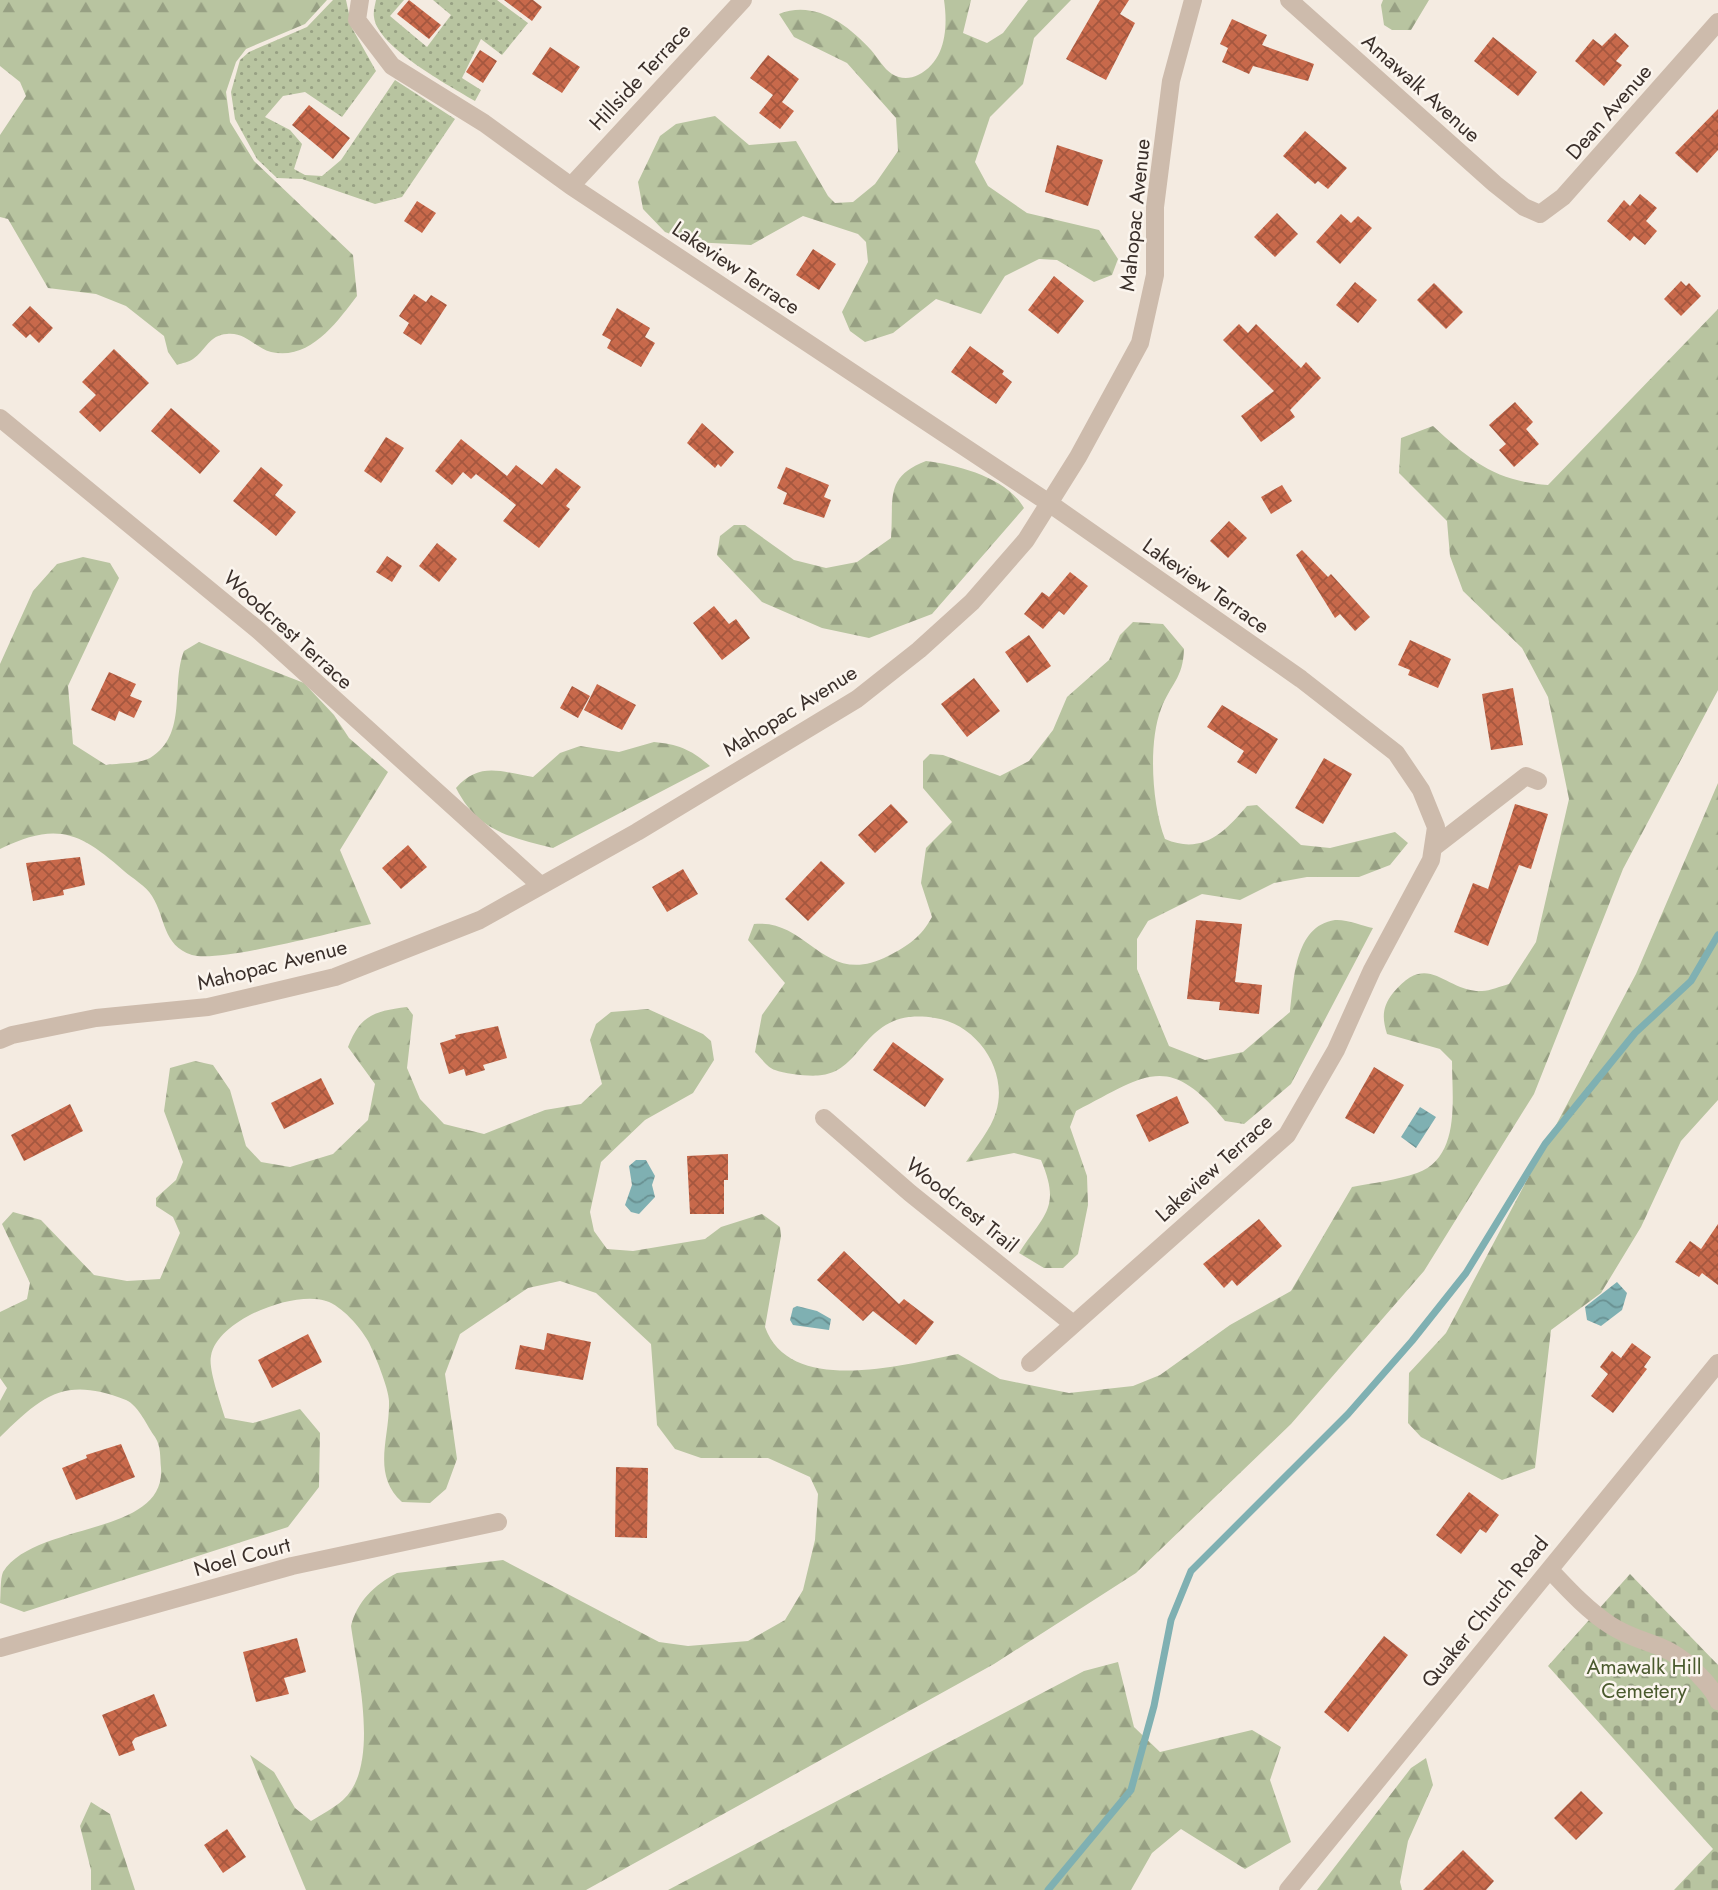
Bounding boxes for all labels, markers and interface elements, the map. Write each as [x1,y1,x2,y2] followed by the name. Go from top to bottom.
[582,17,698,137] street label: Hillside Terrace
[1355,27,1487,150] street label: Amawalk Avenue
[1559,58,1659,166] street label: Dean Avenue
[1112,137,1158,293] street label: Mahopac Avenue
[666,214,806,322] street label: Lakeview Terrace
[1137,531,1276,641] street label: Lakeview Terrace
[217,564,360,697] street label: Woodcrest Terrace
[717,658,863,764] street label: Mahopac Avenue
[194,932,350,998] street label: Mahopac Avenue
[1149,1107,1279,1229] street label: Lakeview Terrace
[899,1150,1025,1260] street label: Woodcrest Trail
[190,1530,294,1584] street label: Noel Court
[1415,1530,1555,1694] street label: Quaker Church Road
[1586,1652,1702,1706] park label: Amawalk Hill Cemetery

